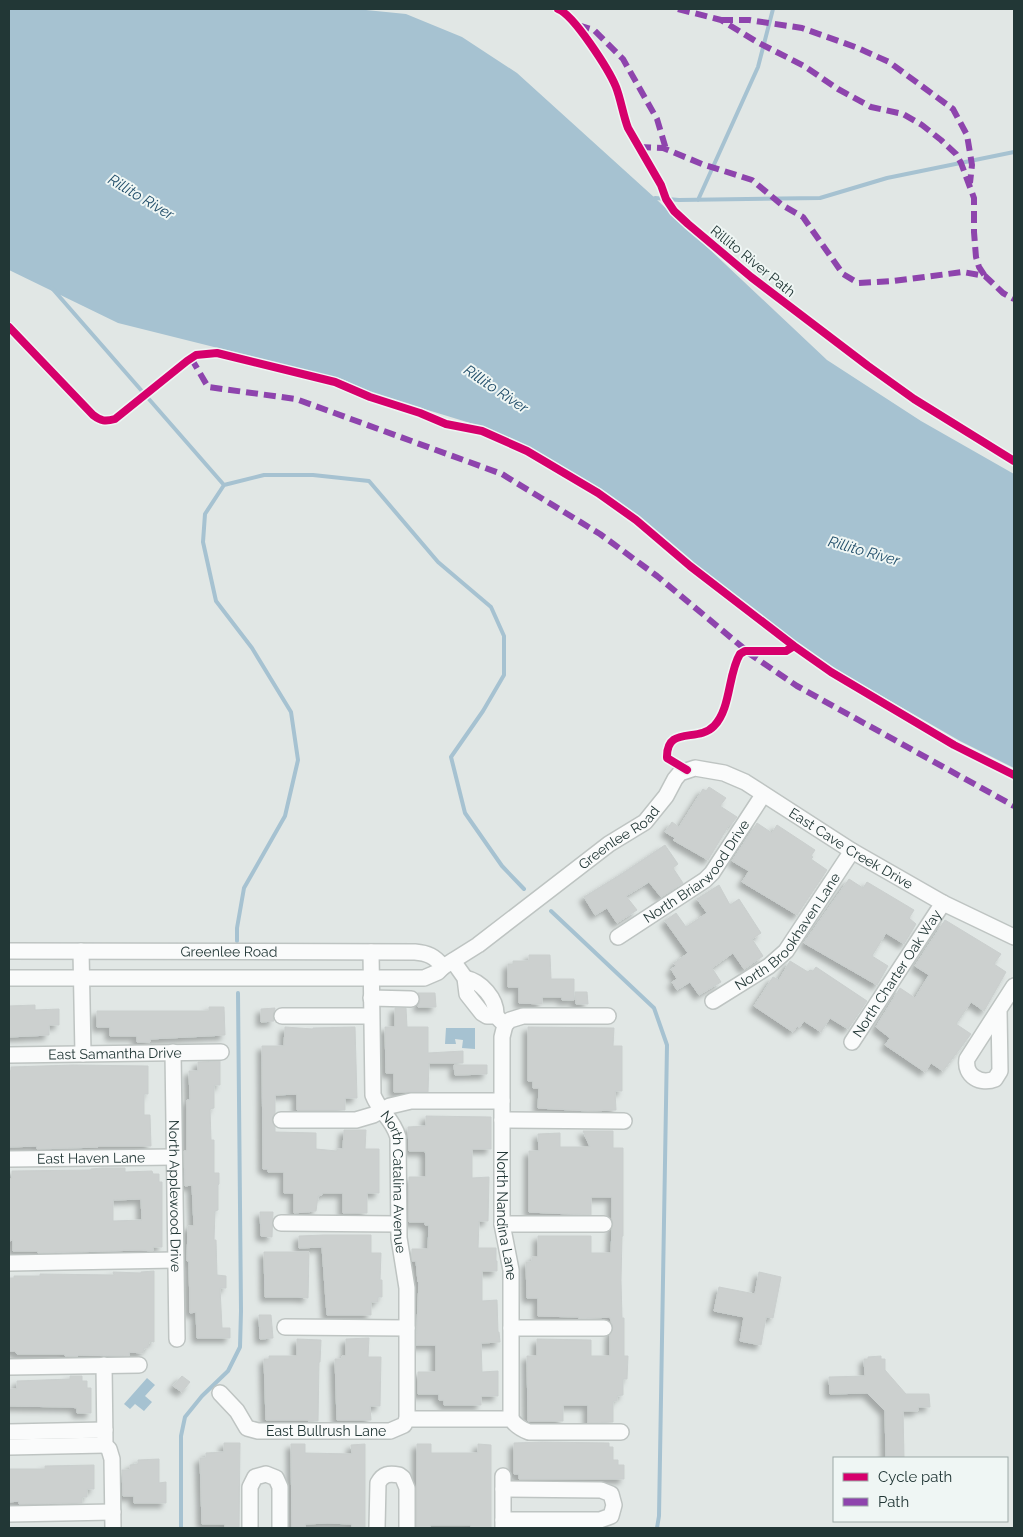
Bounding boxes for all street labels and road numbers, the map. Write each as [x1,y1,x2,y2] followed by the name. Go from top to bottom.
[708,222,798,300] street label: Rillito River Path
[575,803,663,873] street label: Greenlee Road
[786,805,916,892] street label: East Cave Creek Drive
[640,817,753,926] street label: North Briarwood Drive
[732,870,843,993] street label: North Brookhaven Lane
[849,906,945,1040] street label: North Charter Oak Way
[181,943,277,960] street label: Greenlee Road
[48,1045,182,1062] street label: East Samantha Drive
[377,1107,409,1254] street label: North Catalina Avenue
[166,1120,184,1272] street label: North Applewood Drive
[37,1149,145,1167] street label: East Haven Lane
[494,1151,519,1280] street label: North Nandina Lane
[266,1423,386,1439] street label: East Bullrush Lane

